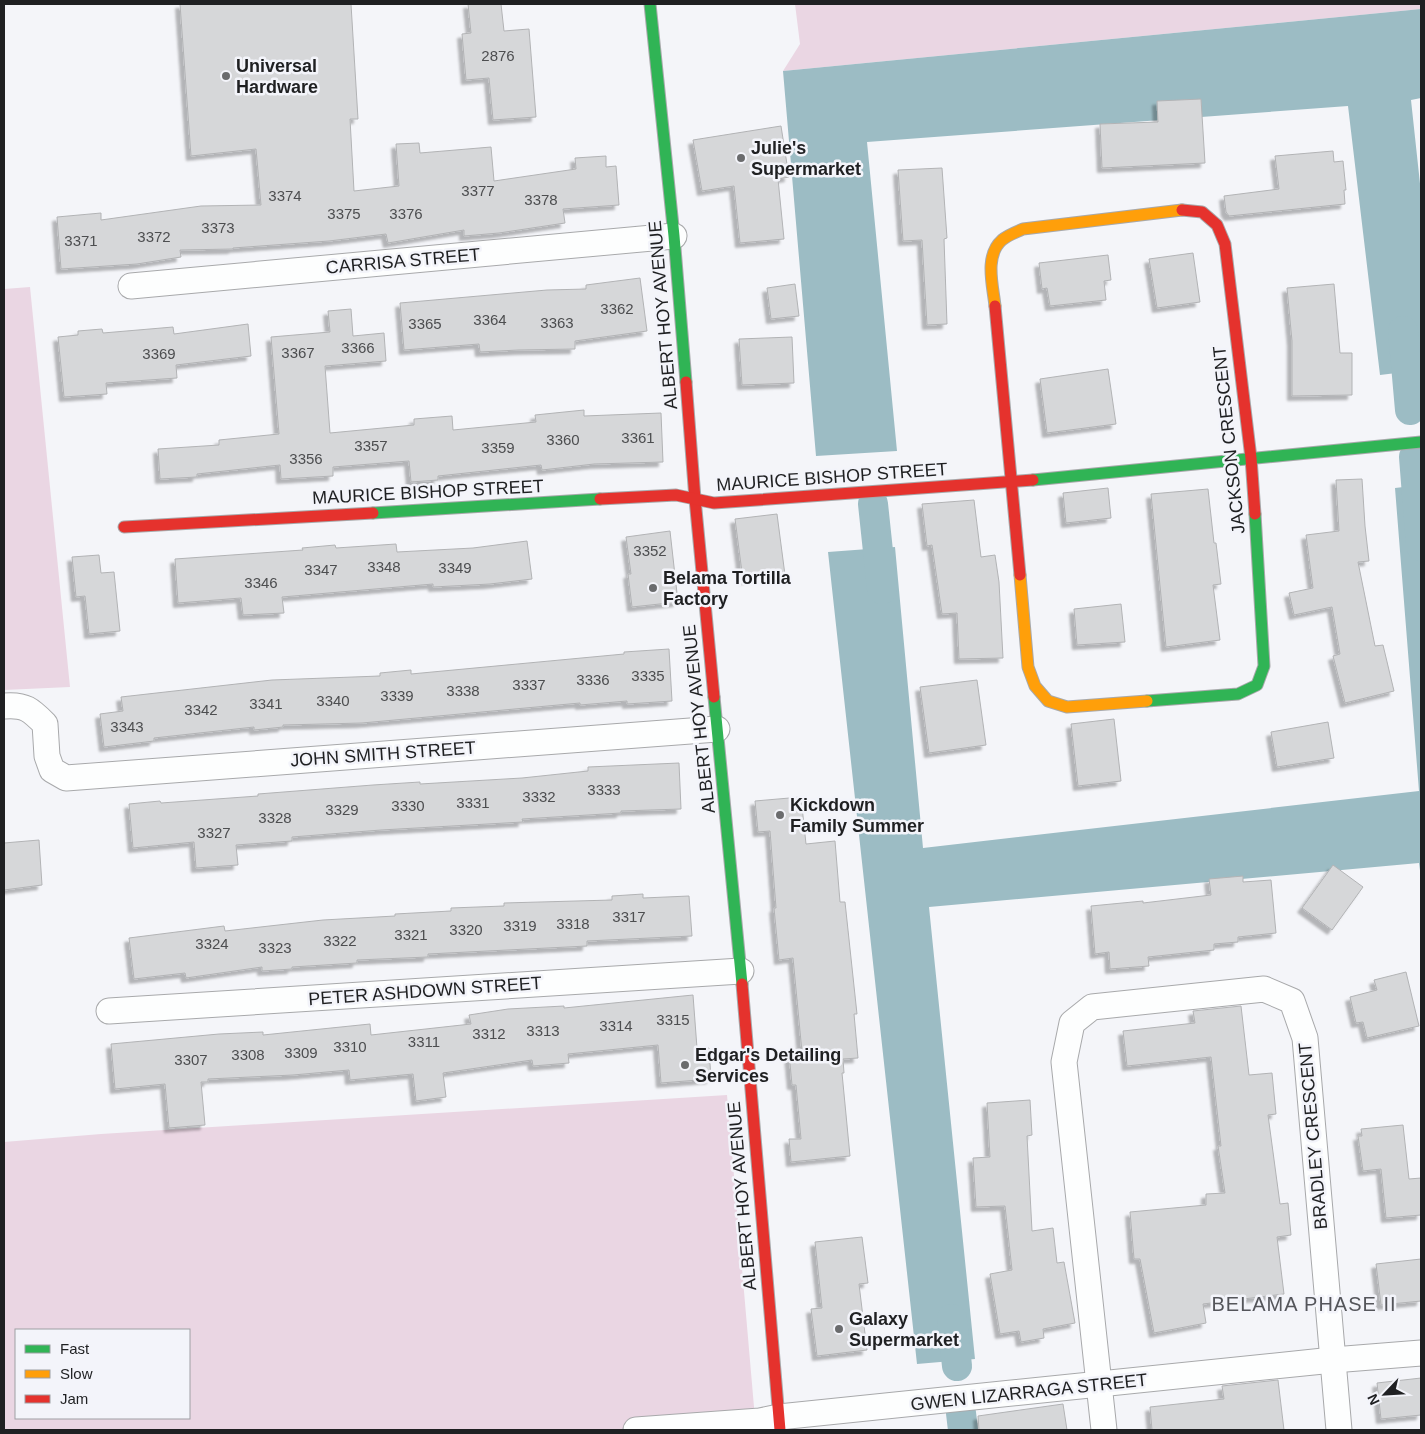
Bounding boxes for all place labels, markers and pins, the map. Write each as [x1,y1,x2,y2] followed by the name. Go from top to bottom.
[236,56,318,97] place label: Universal Hardware
[220,70,232,82] marker: Universal Hardware
[751,138,861,179] place label: Julie's Supermarket
[735,152,747,164] marker: Julie's Supermarket
[663,568,792,609] place label: Belama Tortilla Factory
[647,582,659,594] marker: Belama Tortilla Factory
[790,795,924,836] place label: Kickdown Family Summer
[774,809,786,821] marker: Kickdown Family Summer
[695,1045,841,1086] place label: Edgar's Detailing Services
[679,1059,691,1071] marker: Edgar's Detailing Services
[849,1309,959,1350] place label: Galaxy Supermarket
[833,1323,845,1335] marker: Galaxy Supermarket

